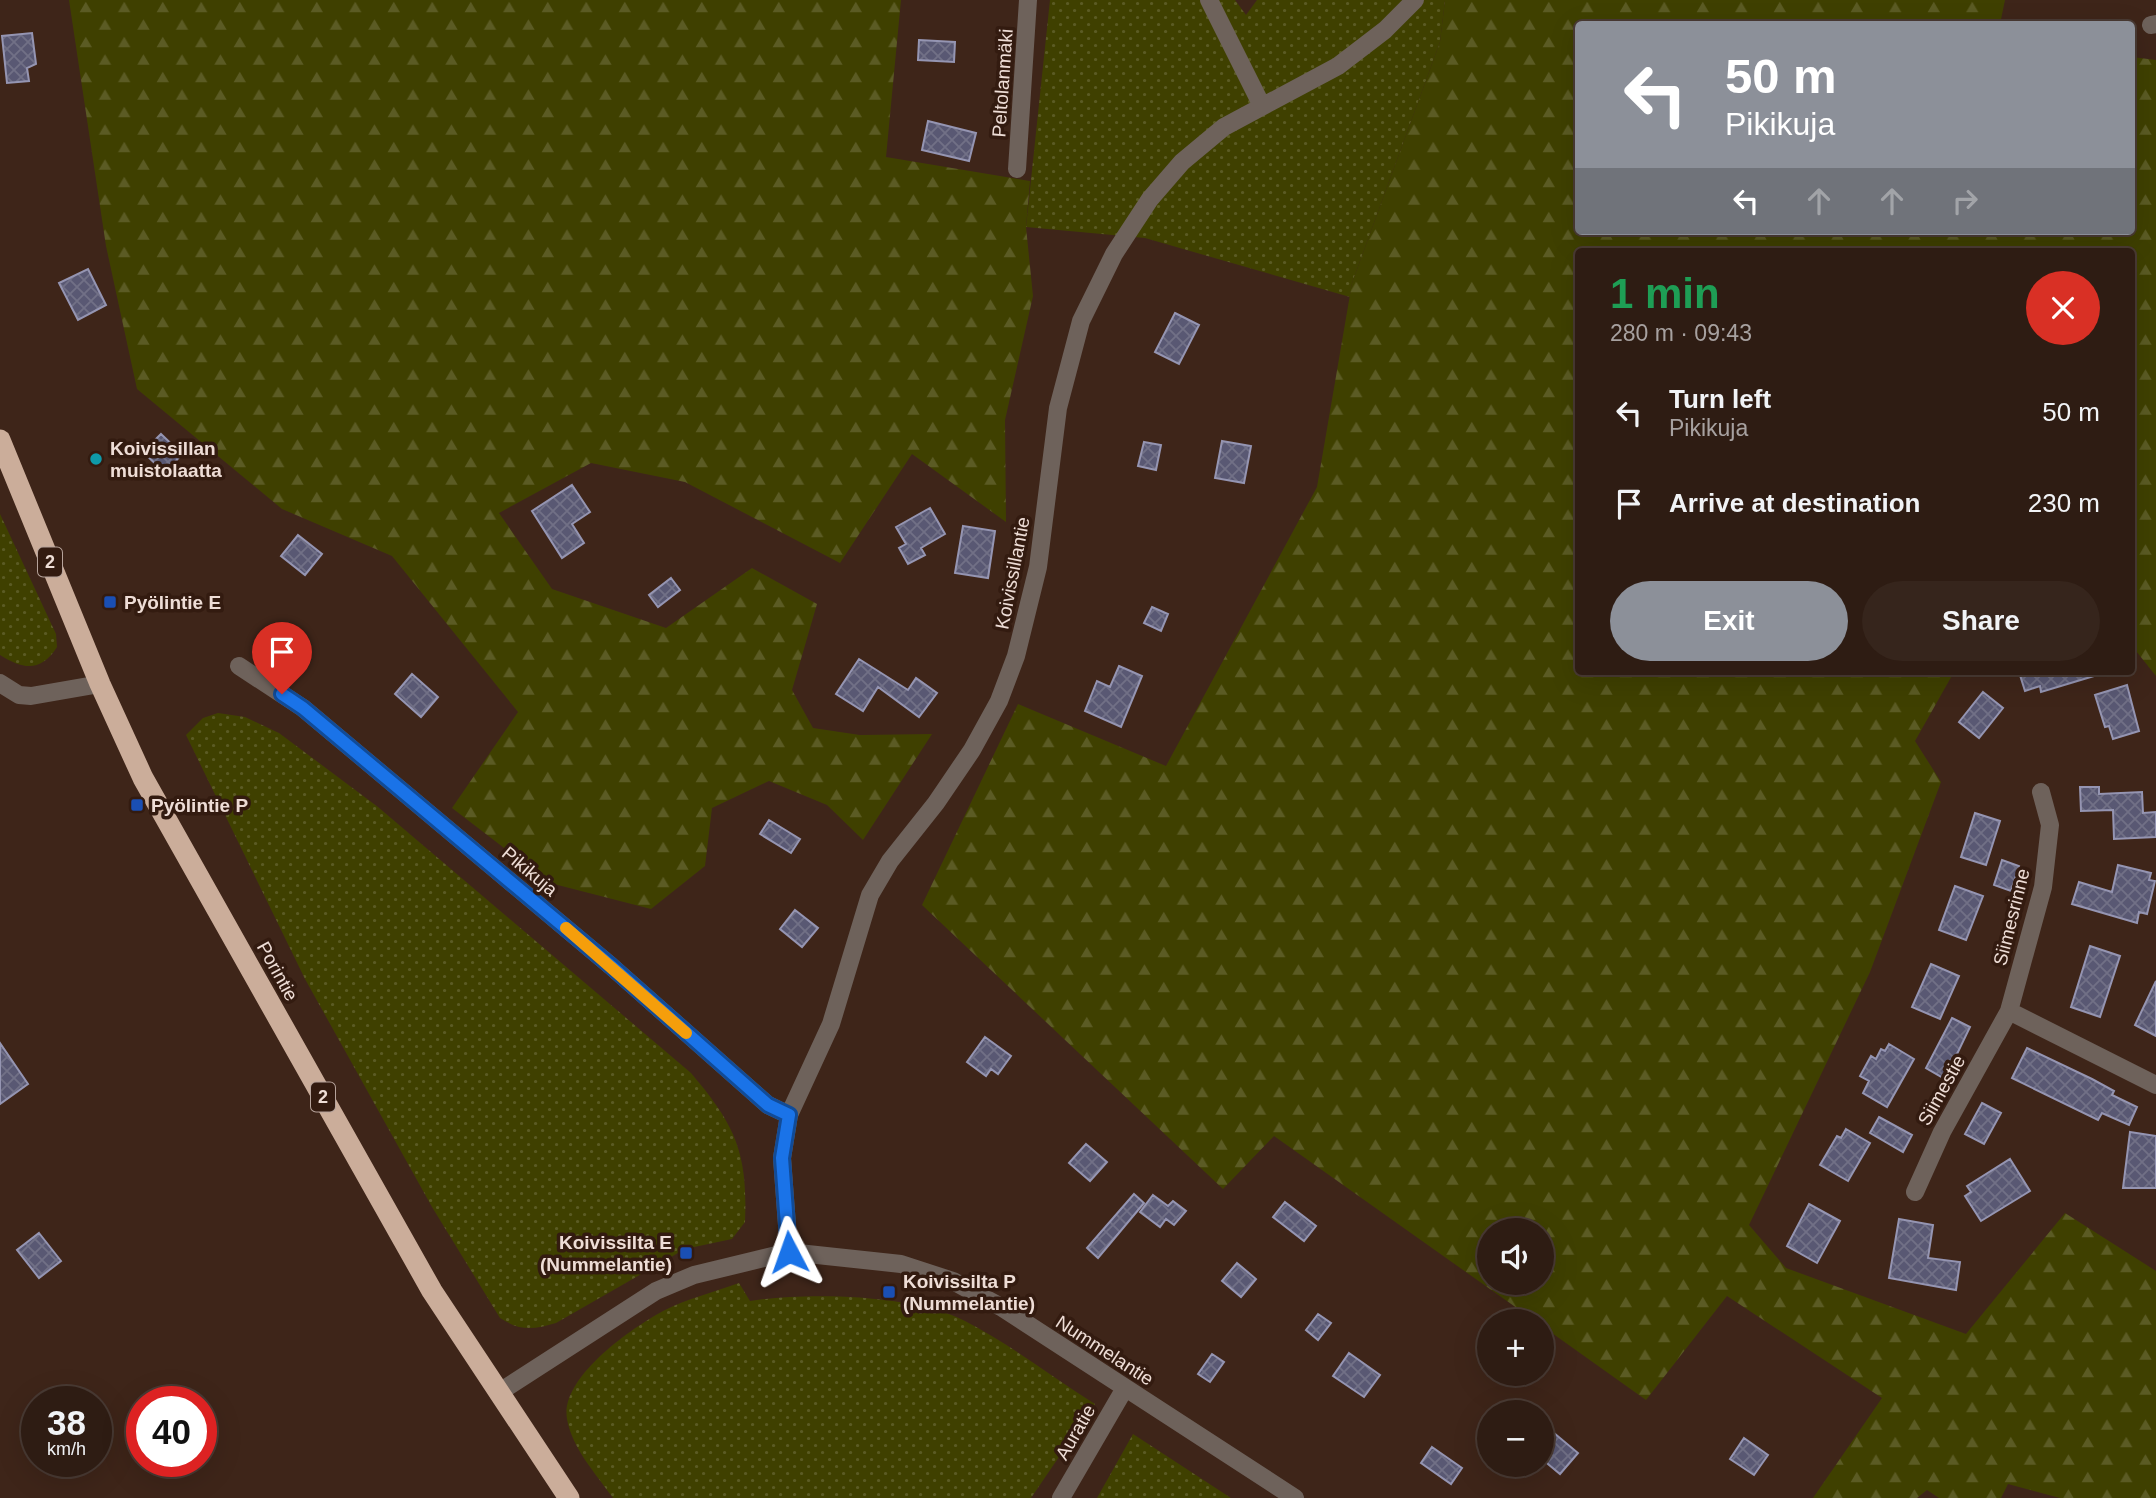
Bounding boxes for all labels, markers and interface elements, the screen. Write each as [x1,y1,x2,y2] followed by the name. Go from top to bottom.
[988,28,1017,138] street label: Peltolanmäki
[1610,49,1701,140] icon: left
[1725,49,1837,103] text: 50 m
[1725,106,1835,142] text: Pikikuja
[1727,182,1765,220] icon: left
[1800,182,1838,220] icon: ahead
[1873,182,1911,220] icon: ahead
[1946,182,1984,220] icon: right
[1610,270,1720,317] text: 1 min
[2026,271,2100,345] button: close
[1610,320,1752,346] text: 280 m · 09:43
[1669,384,1771,414] text: Turn left
[1610,394,1648,432] icon: left
[2042,397,2100,427] text: 50 m
[1669,415,1748,441] text: Pikikuja
[110,438,222,481] place label: Koivissillan muistolaatta
[88,451,104,467] marker: Koivissillan muistolaatta
[1610,485,1648,523] icon: arrive
[1669,488,1920,518] text: Arrive at destination
[2028,488,2100,518] text: 230 m
[991,515,1034,631] street label: Koivissillantie
[38,548,62,576] road number: 2
[1610,581,1848,661] button: Exit
[1862,581,2100,661] button: Share
[124,592,221,613] place label: Pyölintie E
[102,594,118,610] marker: Pyölintie E
[252,622,312,694] pin
[263,633,301,671] icon: arrive
[151,795,248,816] place label: Pyölintie P
[129,797,145,813] marker: Pyölintie P
[498,842,562,901] street label: Pikikuja
[1989,866,2034,968] street label: Siimesrinne
[253,938,302,1005] street label: Porintie
[1914,1051,1969,1129] street label: Siimestie
[311,1082,335,1112] road number: 2
[752,1215,826,1289] position arrow
[1477,1218,1554,1477] map controls
[1477,1218,1554,1295] button: sound
[540,1232,672,1275] place label: Koivissilta E (Nummelantie)
[678,1245,694,1261] marker: Koivissilta E (Nummelantie)
[903,1271,1035,1314] place label: Koivissilta P (Nummelantie)
[881,1284,897,1300] marker: Koivissilta P (Nummelantie)
[1477,1309,1554,1386] button: +
[1052,1311,1157,1390] street label: Nummelantie
[126,1386,217,1477] speed limit sign: 40
[1477,1400,1554,1477] button: −
[1051,1401,1100,1464] street label: Auratie
[47,1403,86,1442] text: 38
[47,1439,86,1459] text: km/h

